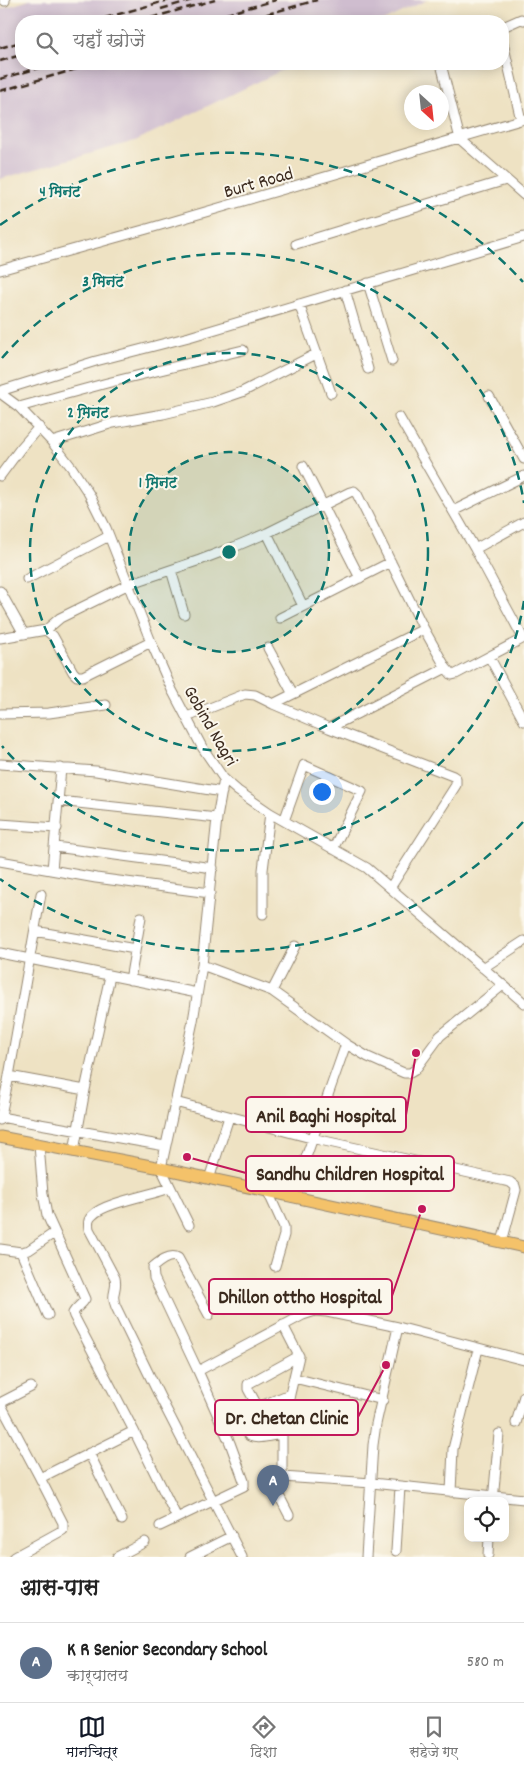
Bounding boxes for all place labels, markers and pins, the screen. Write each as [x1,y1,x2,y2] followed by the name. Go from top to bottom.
[220,543,238,561] centre of rings
[246,1097,406,1132] callout: Anil Baghi Hospital
[246,1156,454,1191] callout: Sandhu Children Hospital
[209,1279,392,1314] callout: Dhillon ottho Hospital
[215,1400,358,1435] callout: Dr. Chetan Clinic
[257,1465,289,1506] pin: A

